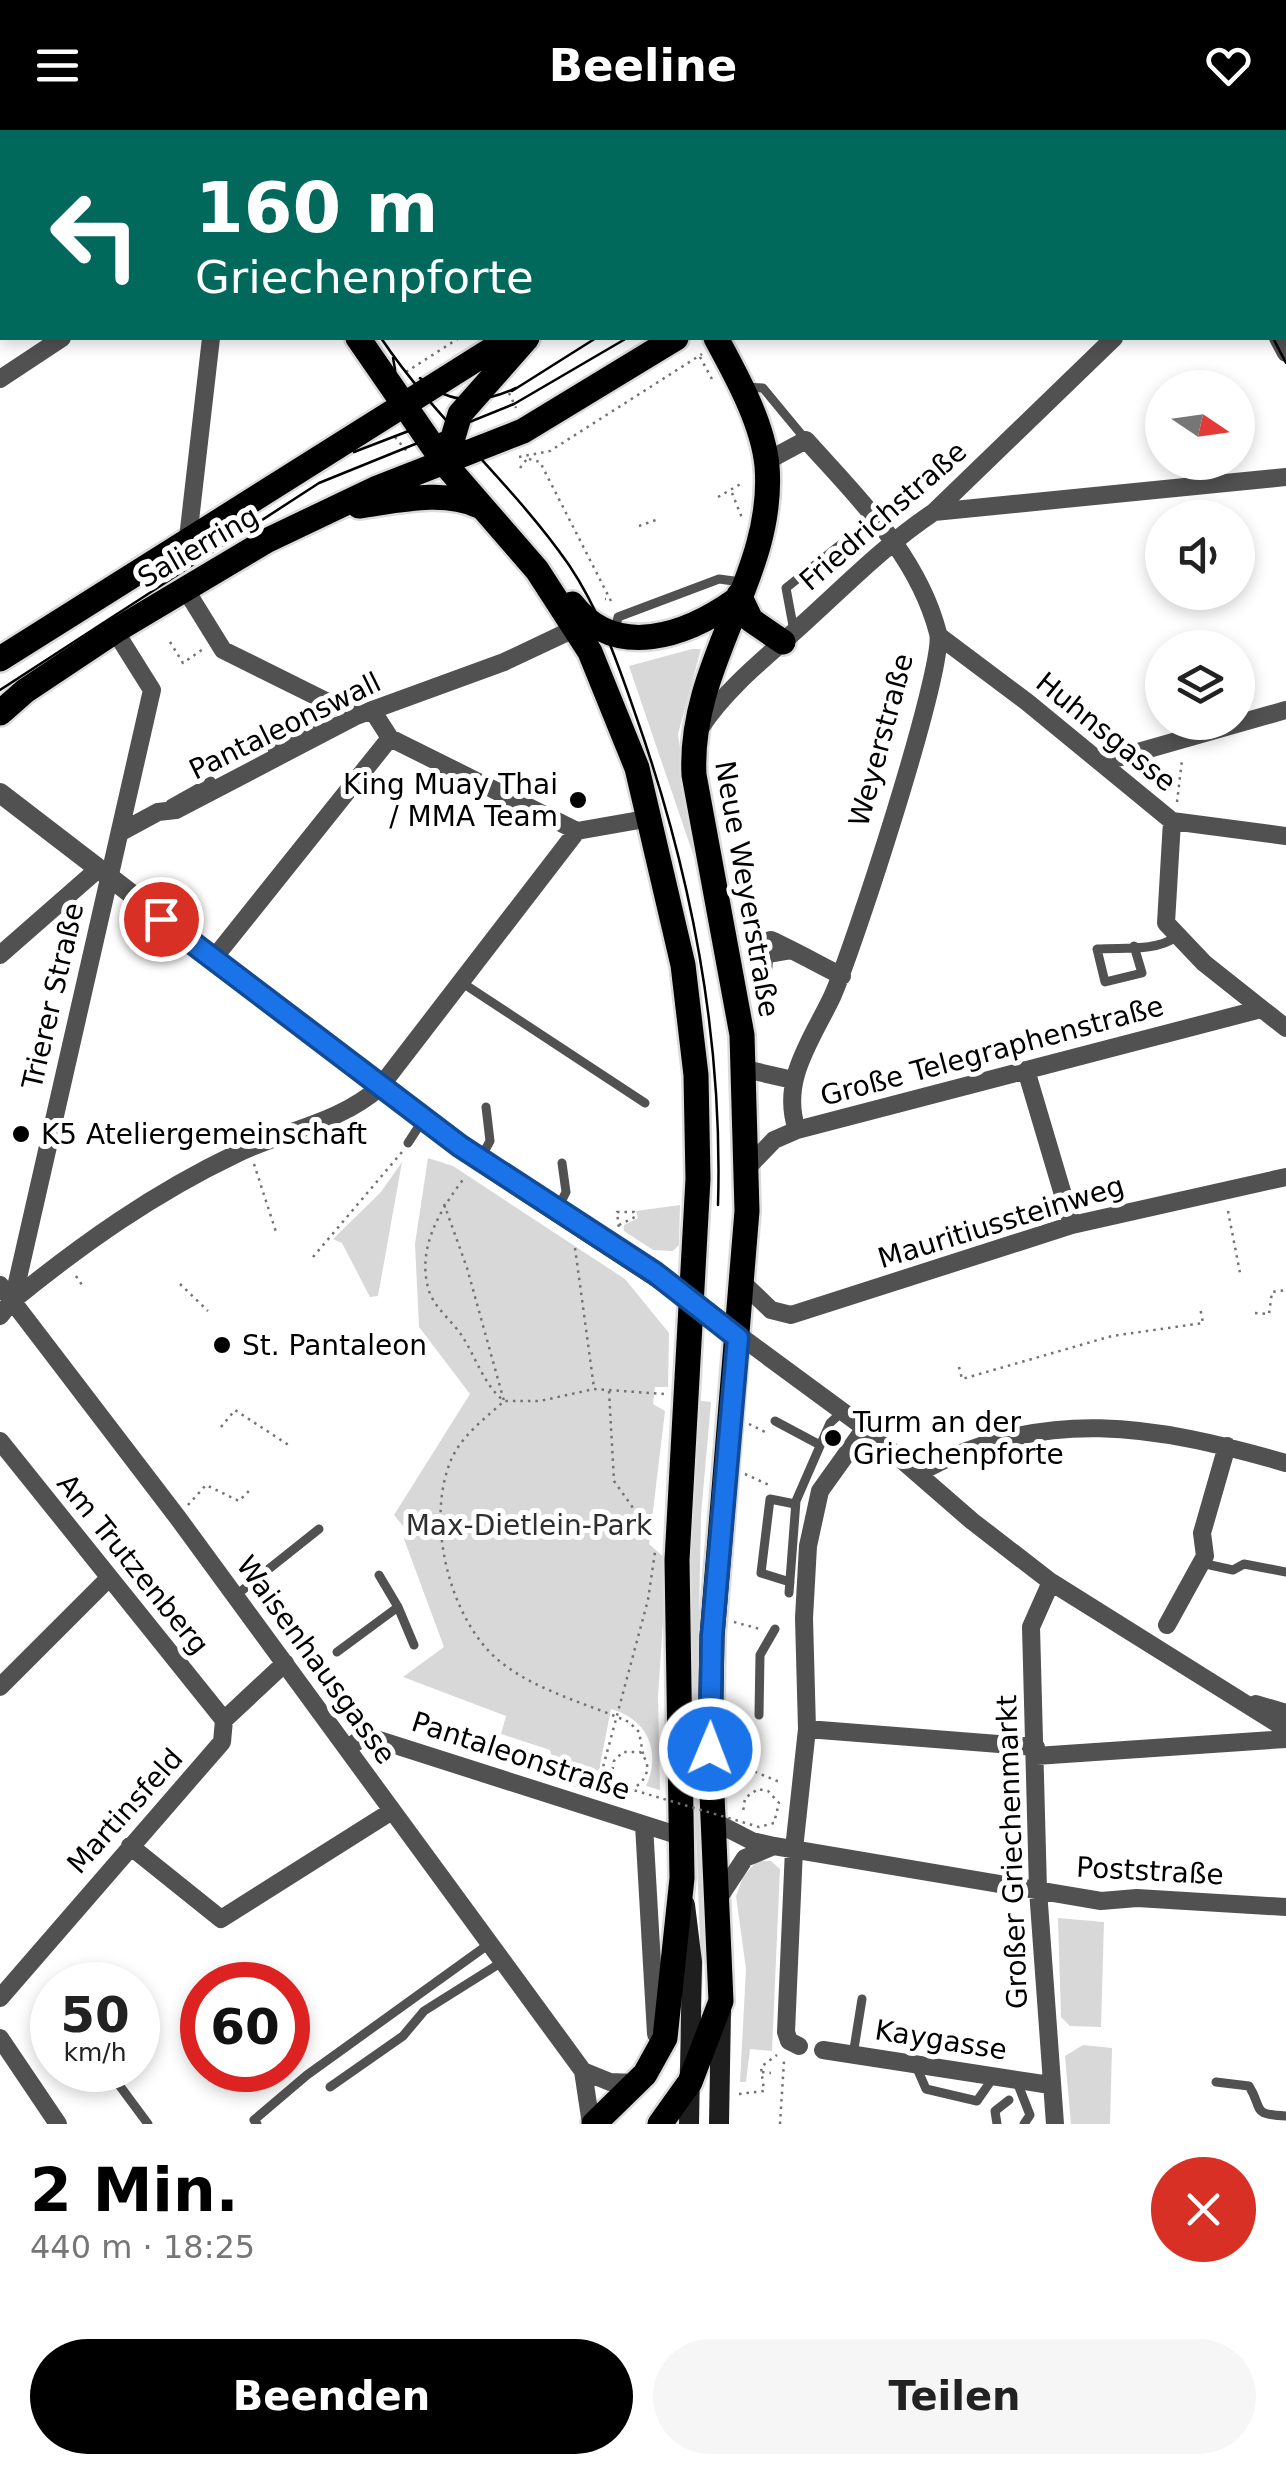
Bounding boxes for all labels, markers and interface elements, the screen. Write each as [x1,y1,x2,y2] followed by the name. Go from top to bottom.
[30,38,85,93] icon: menu
[1201,38,1256,93] icon: heart
[549,39,737,92] text: Beeline
[195,167,438,249] text: 160 m
[30,170,160,300] icon: left
[195,251,534,304] text: Griechenpforte
[1145,370,1255,480] north arrow
[1145,370,1255,740] map controls
[793,435,973,597] street label: Friedrichstraße
[132,499,264,595] street label: Salierring
[1145,500,1255,610] button: sound
[1145,630,1255,740] button: layers
[842,650,920,830] street label: Weyerstraße
[184,665,386,787] street label: Pantaleonswall
[1029,666,1183,798] street label: Huhnsgasse
[708,758,786,1020] street label: Neue Weyerstraße
[343,768,558,833] place label: King Muay Thai / MMA Team
[567,789,589,811] marker: King Muay Thai / MMA Team
[119,877,204,962] pin
[134,892,189,947] icon: arrive
[15,900,90,1093] street label: Trierer Straße
[817,989,1167,1113] street label: Große Telegraphenstraße
[41,1118,367,1151] place label: K5 Ateliergemeinschaft
[10,1123,32,1145] marker: K5 Ateliergemeinschaft
[874,1169,1128,1275] street label: Mauritiussteinweg
[242,1329,427,1362] place label: St. Pantaleon
[211,1334,233,1356] marker: St. Pantaleon
[852,1406,1064,1471] place label: Turm an der Griechenpforte
[822,1427,844,1449] marker: Turm an der Griechenpforte
[50,1467,216,1661] street label: Am Trutzenberg
[406,1509,653,1542] park label: Max-Dietlein-Park
[229,1550,403,1770] street label: Waisenhausgasse
[990,1694,1034,2010] street label: Großer Griechenmarkt
[658,1697,762,1801] position arrow
[408,1705,634,1807] street label: Pantaleonstraße
[60,1742,190,1880] street label: Martinsfeld
[1075,1851,1225,1891] street label: Poststraße
[180,1962,310,2092] speed limit sign: 60
[60,1986,130,2044] text: 50
[873,2013,1009,2067] street label: Kaygasse
[63,2038,127,2067] text: km/h
[30,2155,238,2225] text: 2 Min.
[1151,2157,1256,2262] button: close
[30,2228,255,2266] text: 440 m · 18:25
[30,2339,633,2454] button: Beenden
[653,2339,1256,2454] button: Teilen

